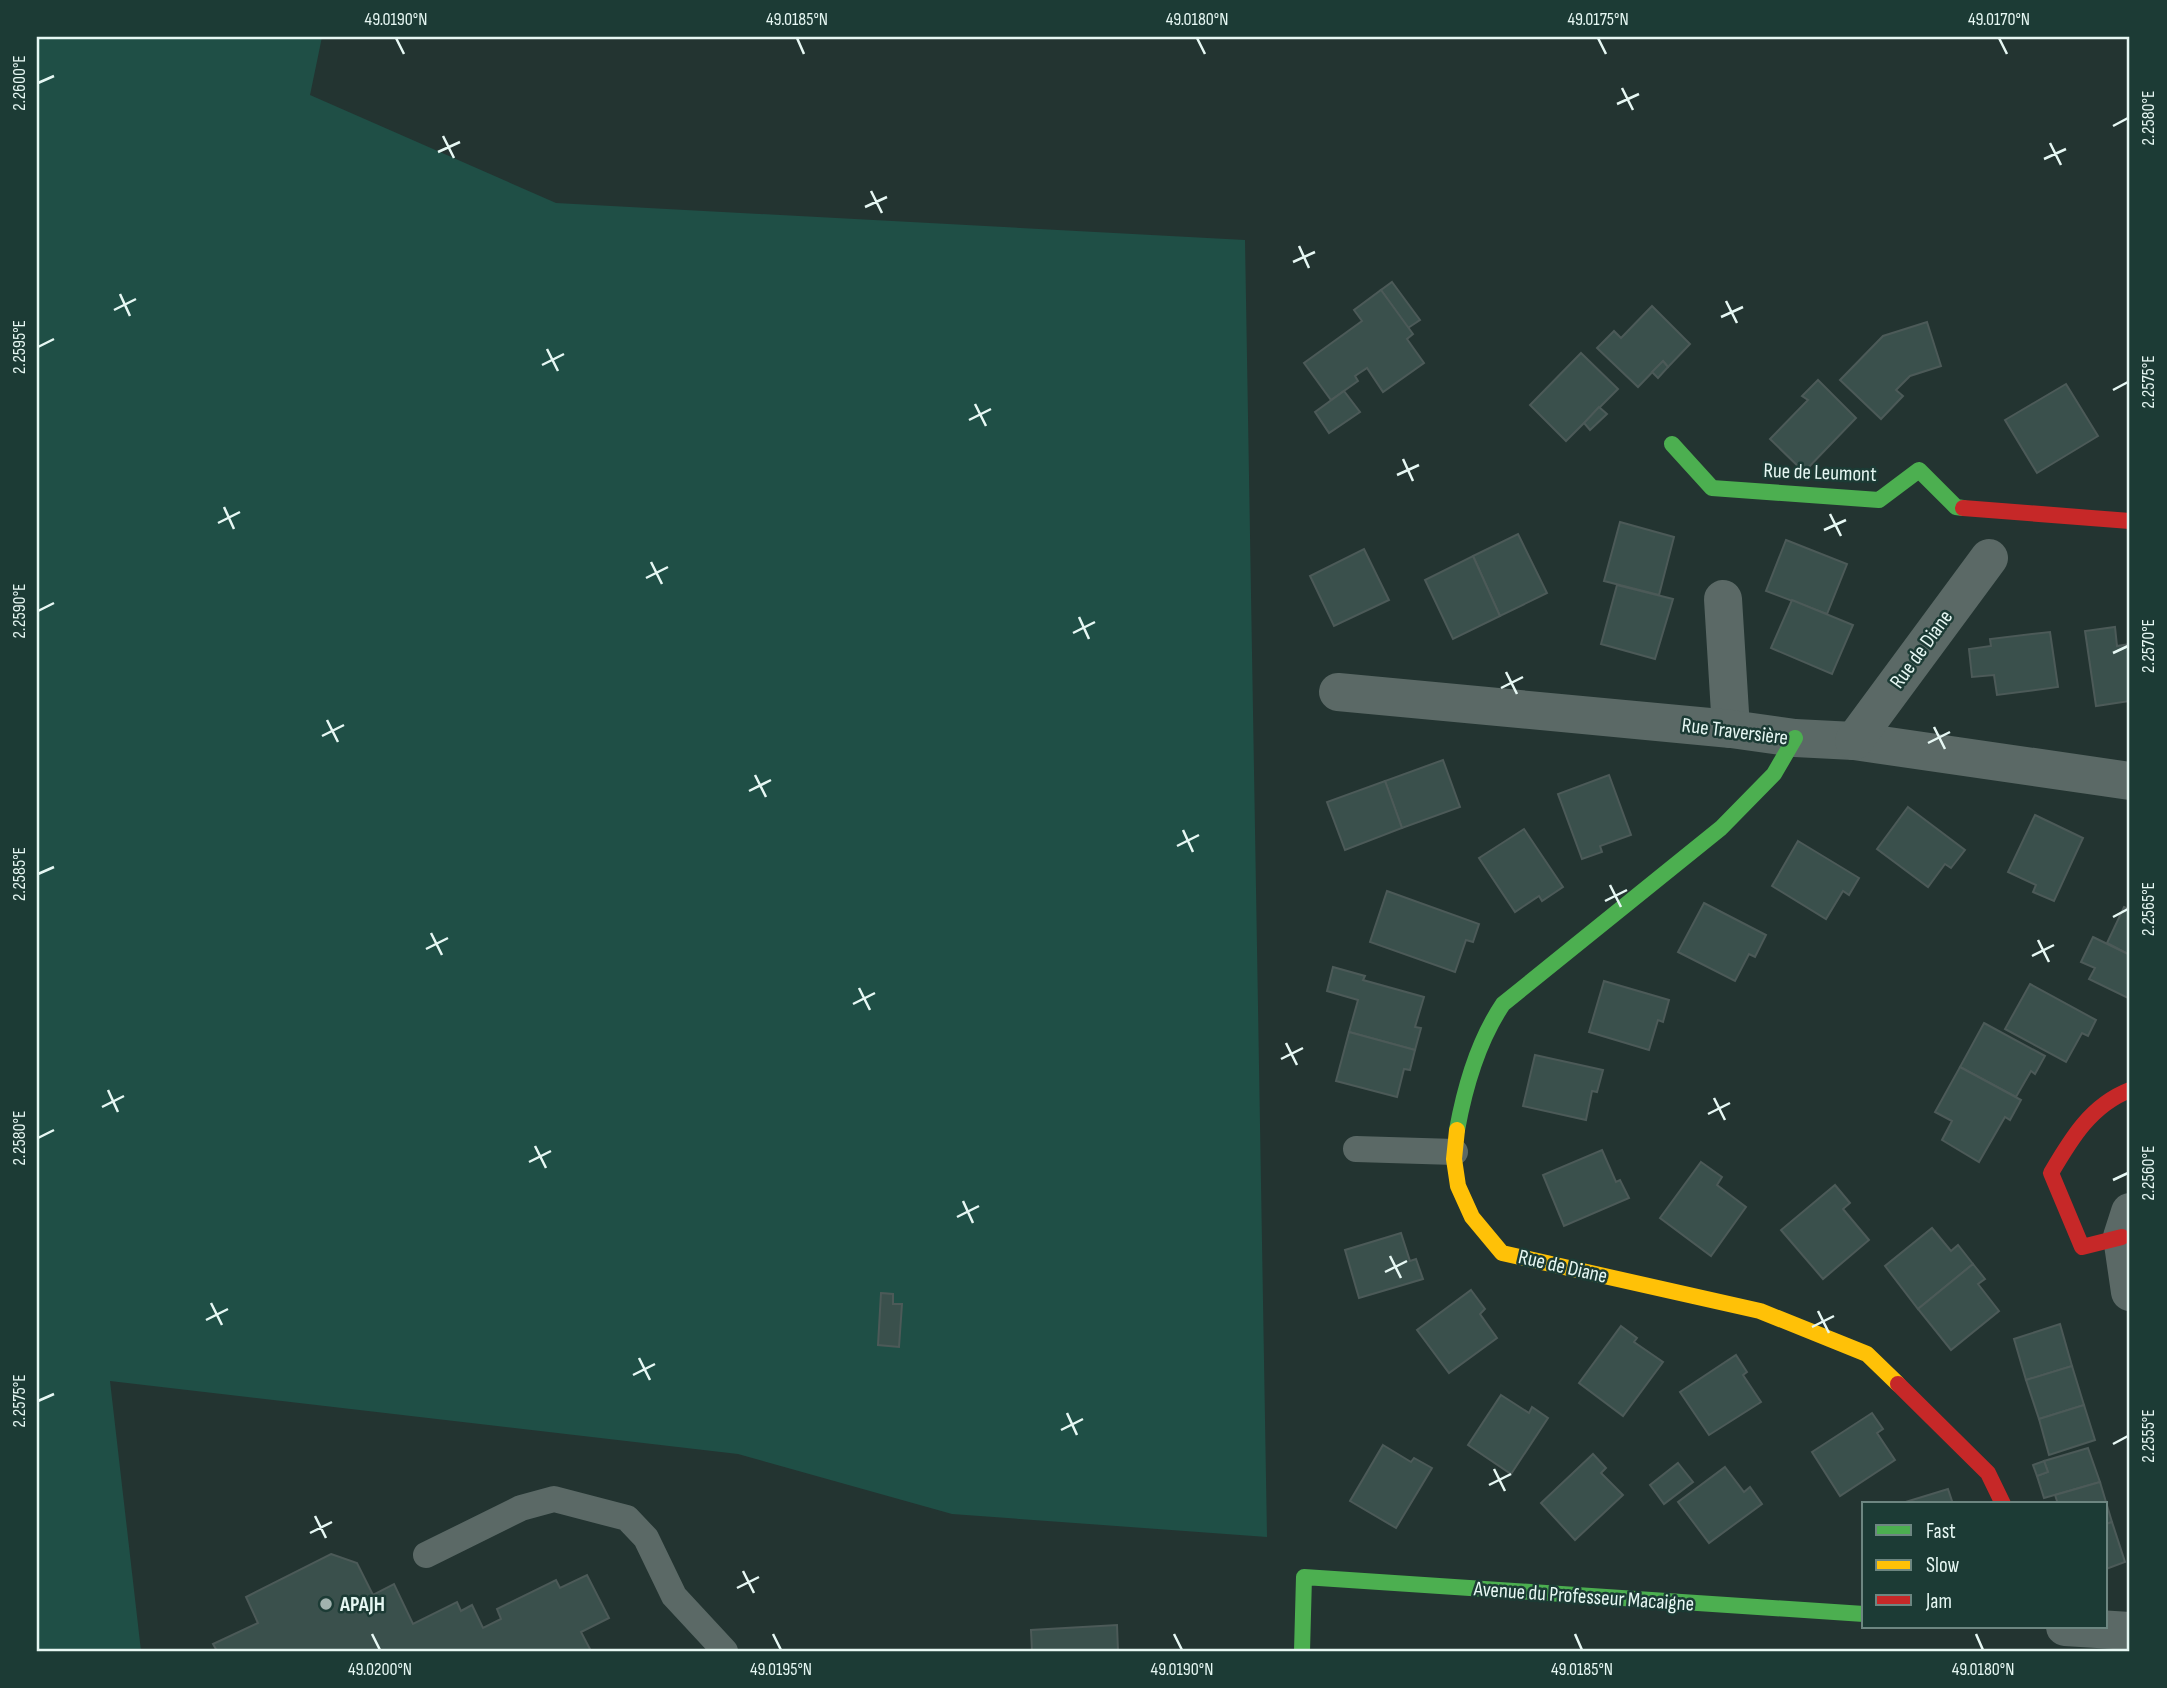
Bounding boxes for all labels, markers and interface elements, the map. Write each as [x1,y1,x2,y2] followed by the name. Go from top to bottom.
[365,9,427,30] text: 49.0190°N
[766,9,828,30] text: 49.0185°N
[1166,9,1228,30] text: 49.0180°N
[1567,9,1629,30] text: 49.0175°N
[1968,9,2030,30] text: 49.0170°N
[9,55,30,111] text: 2.2600°E
[2138,91,2159,145] text: 2.2580°E
[9,320,30,374] text: 2.2595°E
[2138,355,2159,409] text: 2.2575°E
[1763,458,1877,487] street label: Rue de Leumont
[9,584,30,638] text: 2.2590°E
[1885,605,1958,693] street label: Rue de Diane
[2138,619,2159,673] text: 2.2570°E
[1680,713,1790,750] street label: Rue Traversière
[9,847,30,901] text: 2.2585°E
[2138,882,2159,936] text: 2.2565°E
[9,1111,30,1165] text: 2.2580°E
[2138,1146,2159,1200] text: 2.2560°E
[1516,1244,1610,1289] street label: Rue de Diane
[9,1374,30,1428] text: 2.2575°E
[2138,1409,2159,1463] text: 2.2555°E
[1862,1502,2108,1628] legend
[1926,1519,1956,1544] text: Fast
[1926,1553,1960,1578] text: Slow
[1472,1576,1695,1617] street label: Avenue du Professeur Macaigne
[1925,1589,1952,1614] text: Jam
[339,1592,385,1617] place label: APAJH
[318,1596,334,1612] marker: APAJH
[348,1659,412,1680] text: 49.0200°N
[750,1659,812,1680] text: 49.0195°N
[1151,1659,1213,1680] text: 49.0190°N
[1551,1659,1613,1680] text: 49.0185°N
[1952,1659,2014,1680] text: 49.0180°N

